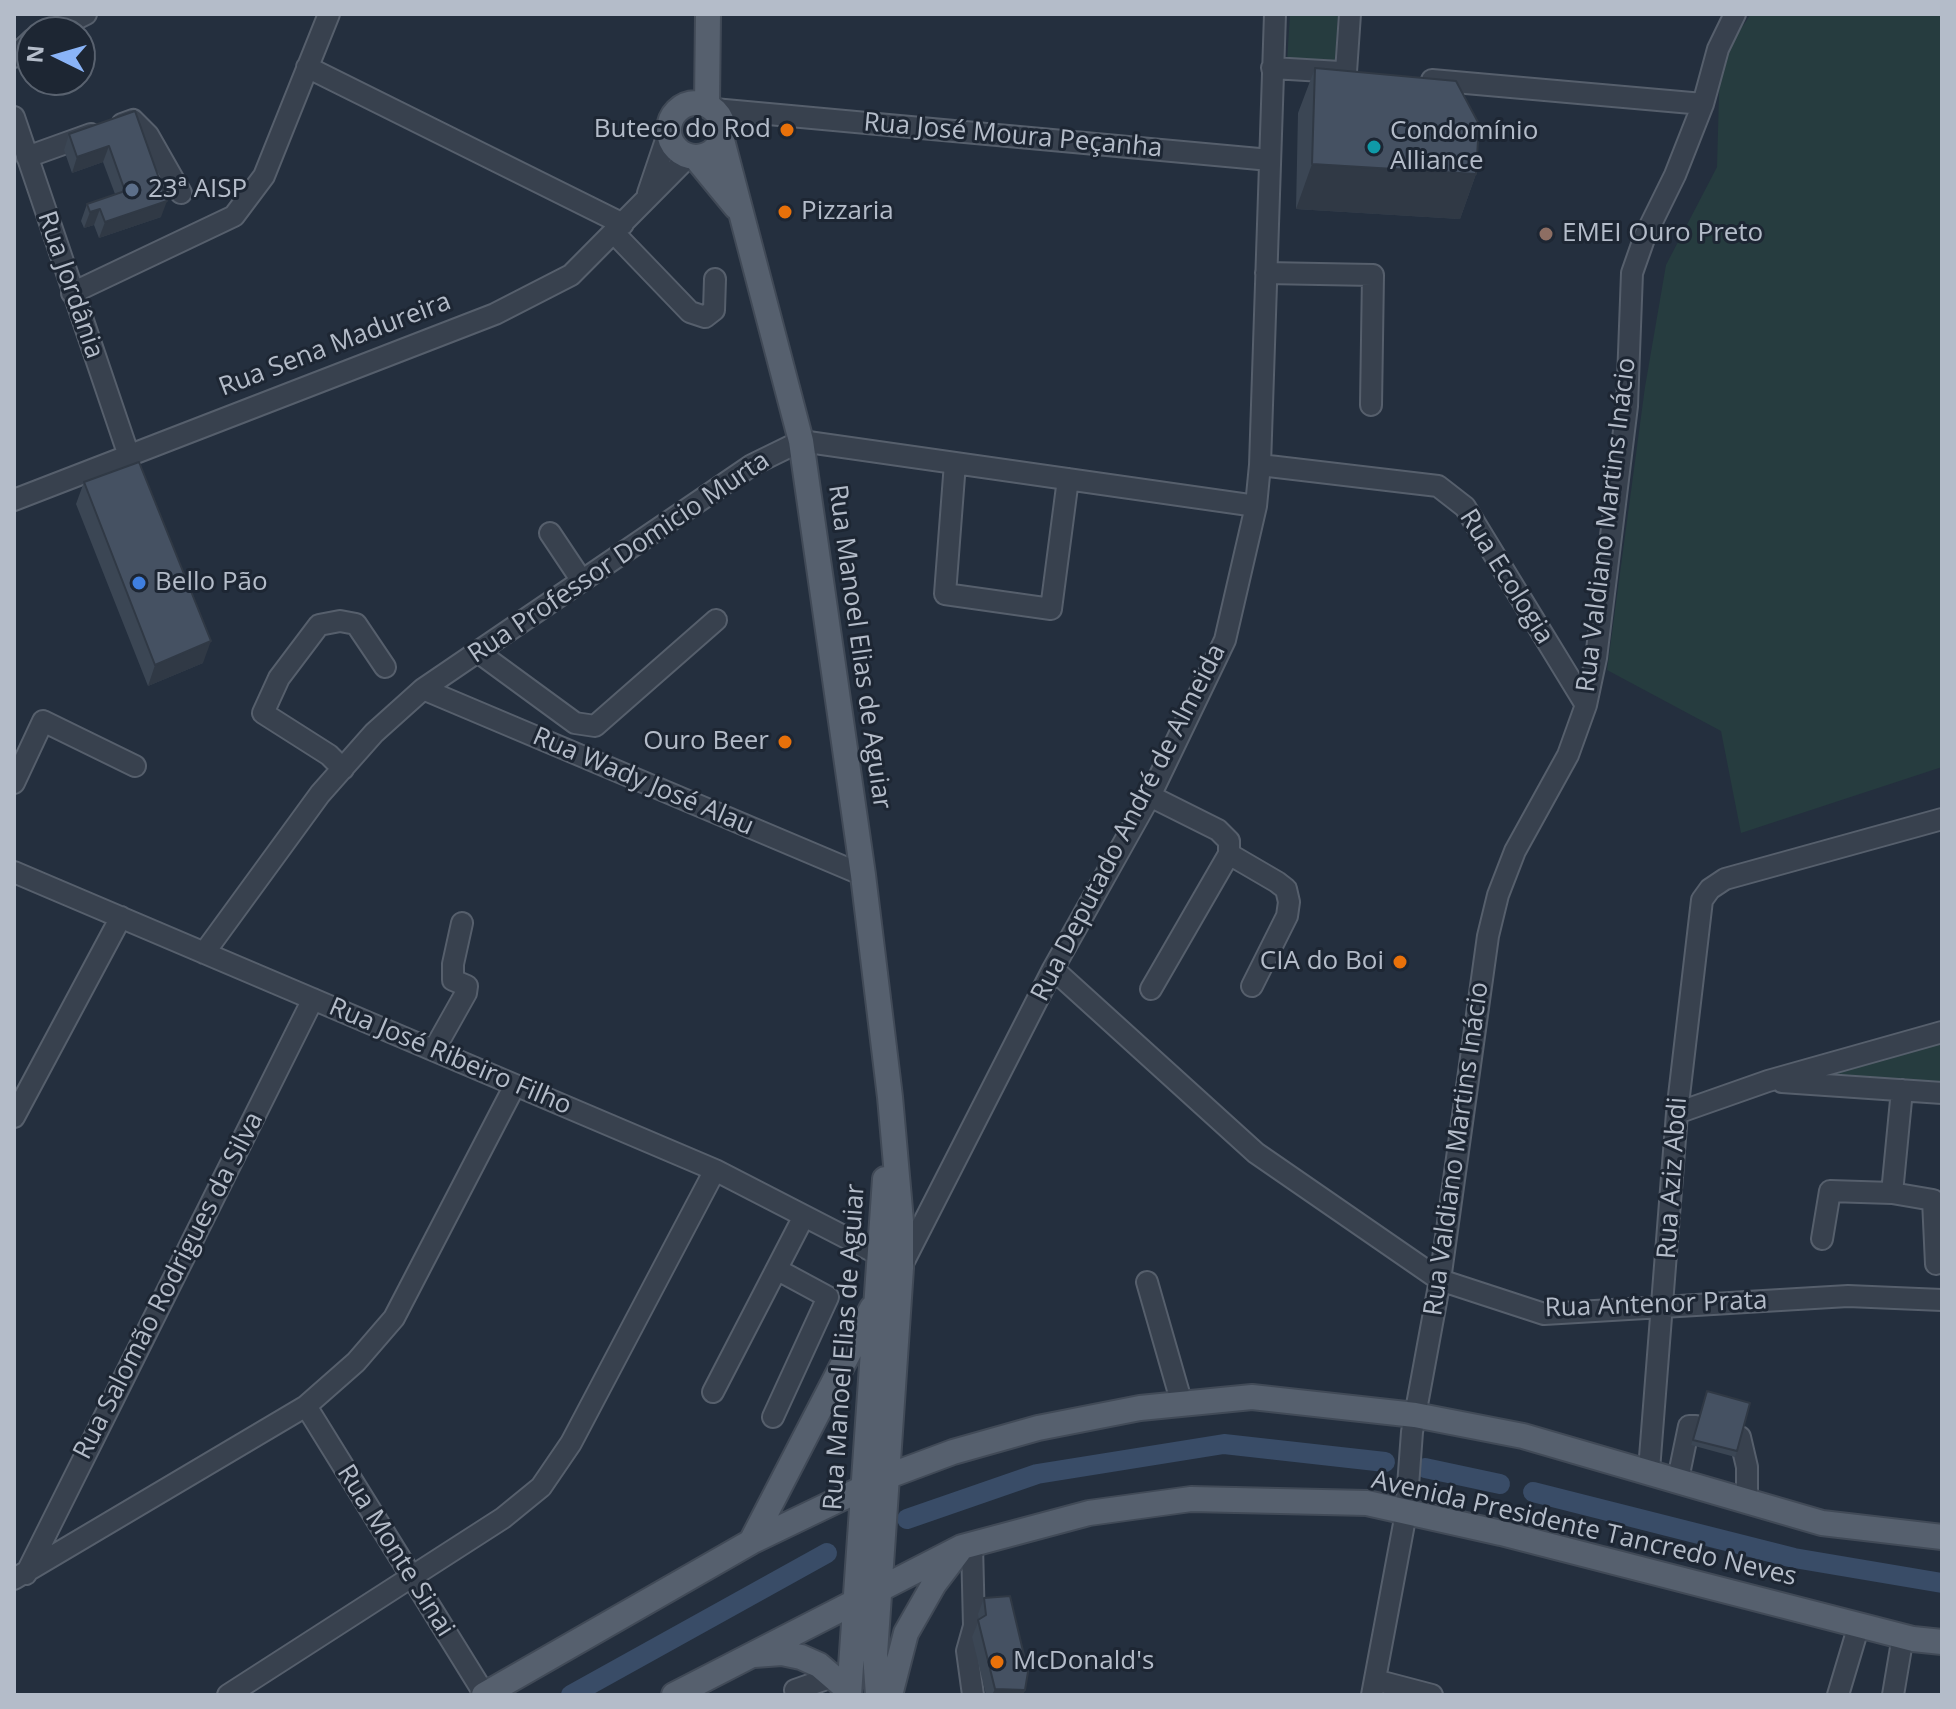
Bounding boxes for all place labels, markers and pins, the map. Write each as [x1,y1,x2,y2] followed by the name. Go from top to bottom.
[594,114,771,146] place label: Buteco do Rod
[1390,116,1538,178] place label: Condomínio Alliance
[778,121,796,139] marker: Buteco do Rod
[1365,138,1383,156] marker: Condomínio Alliance
[148,174,247,206] place label: 23ª AISP
[123,181,141,199] marker: 23ª AISP
[801,196,894,228] place label: Pizzaria
[776,203,794,221] marker: Pizzaria
[1562,218,1763,250] place label: EMEI Ouro Preto
[1537,225,1555,243] marker: EMEI Ouro Preto
[155,567,268,599] place label: Bello Pão
[130,574,148,592] marker: Bello Pão
[643,726,769,758] place label: Ouro Beer
[776,733,794,751] marker: Ouro Beer
[1260,946,1384,978] place label: CIA do Boi
[1391,953,1409,971] marker: CIA do Boi
[1013,1646,1154,1678] place label: McDonald's
[988,1653,1006,1671] marker: McDonald's

